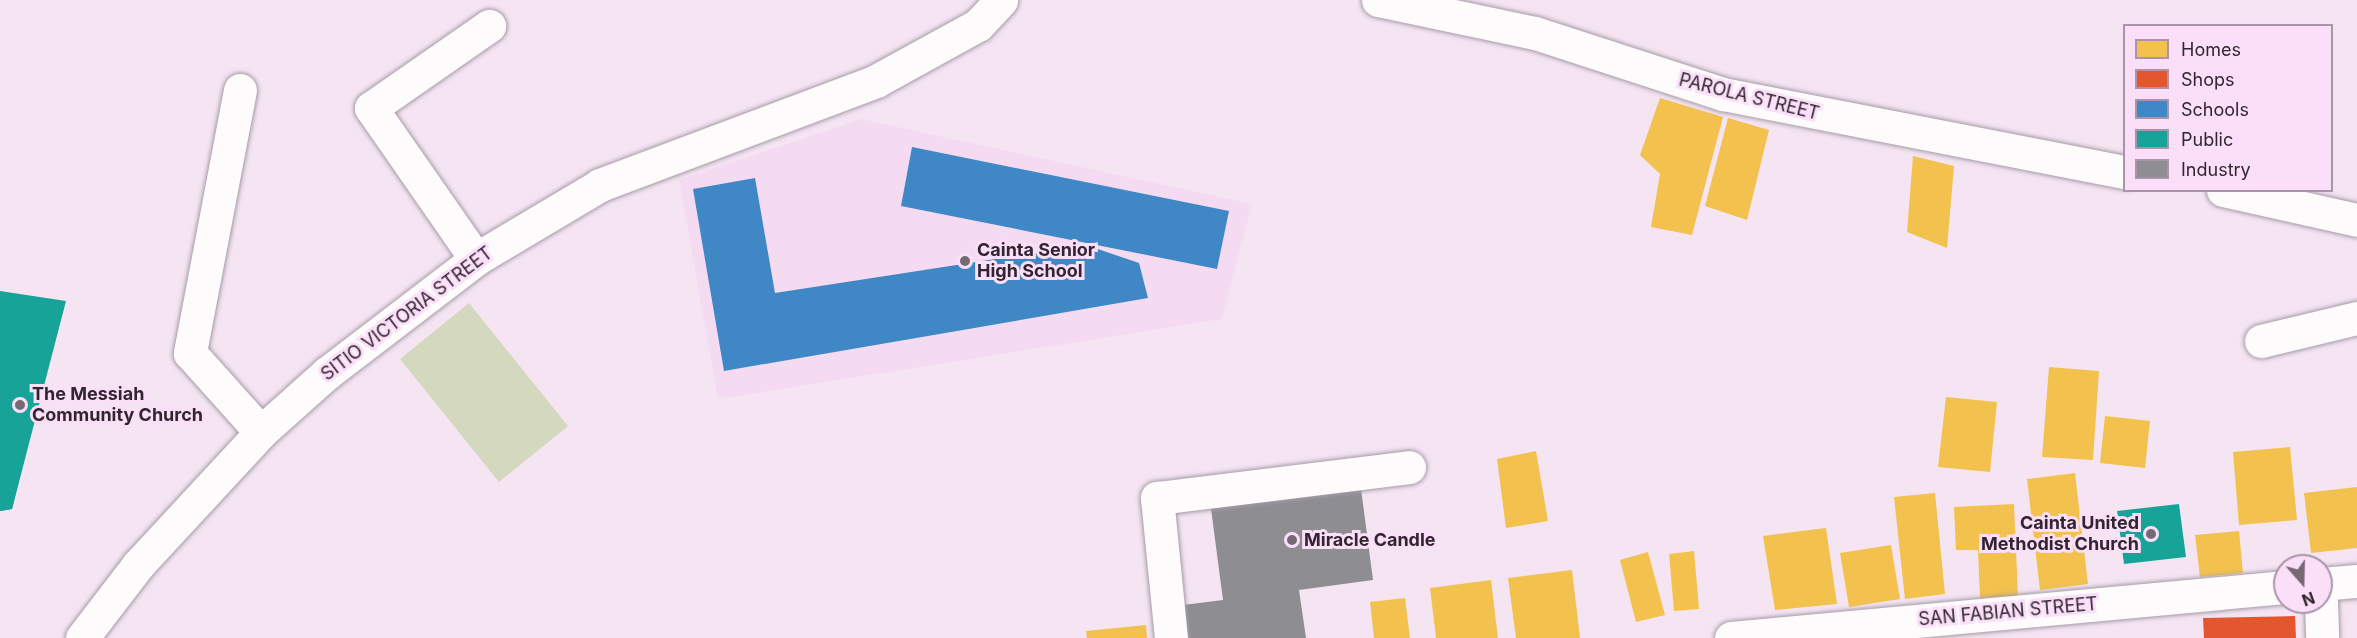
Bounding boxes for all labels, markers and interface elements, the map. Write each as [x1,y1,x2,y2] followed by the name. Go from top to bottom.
[2123,24,2333,192] legend
[2181,39,2241,60] text: Homes
[1677,69,1821,125] street label: PAROLA STREET
[2181,69,2235,90] text: Shops
[2181,99,2249,120] text: Schools
[2181,129,2233,150] text: Public
[2181,159,2251,180] text: Industry
[977,240,1095,282] place label: Cainta Senior High School
[317,243,497,385] street label: SITIO VICTORIA STREET
[958,254,972,268] marker: Cainta Senior High School
[32,384,203,426] place label: The Messiah Community Church
[13,398,27,412] marker: The Messiah Community Church
[1981,513,2139,556] place label: Cainta United Methodist Church
[2144,527,2158,541] marker: Cainta United Methodist Church
[1304,529,1436,551] place label: Miracle Candle
[1285,533,1299,547] marker: Miracle Candle
[2273,554,2333,614] north arrow
[2299,588,2318,611] text: N
[1918,593,2098,631] street label: SAN FABIAN STREET

